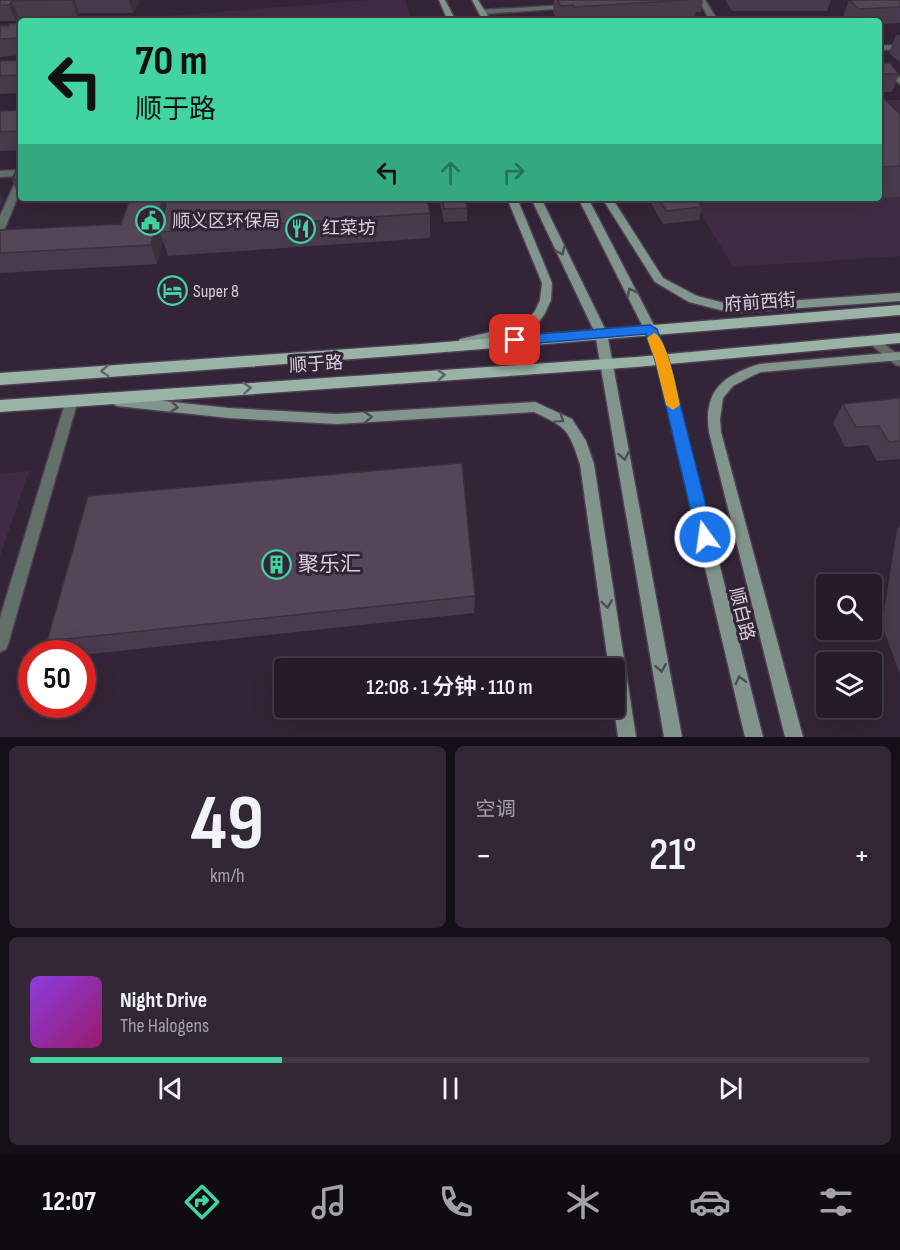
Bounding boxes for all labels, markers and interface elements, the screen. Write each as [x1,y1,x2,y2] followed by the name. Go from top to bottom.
[135,36,208,87] text: 70 m
[36,42,114,120] icon: left
[135,94,216,126] text: 顺于路
[371,156,404,189] icon: left
[434,156,467,189] icon: ahead
[497,156,530,189] icon: right
[135,205,167,237] public building icon: 顺义区环保局
[172,211,280,232] place label: 顺义区环保局
[285,212,317,244] restaurant icon: 红菜坊
[322,218,376,239] place label: 红菜坊
[554,244,566,255] one-way arrow
[156,275,188,307] hotel icon: Super 8
[193,281,239,302] place label: Super 8
[627,287,638,298] one-way arrow
[723,290,797,315] street label: 府前西街
[489,314,540,365] pin
[498,323,531,356] icon: arrive
[288,352,344,377] street label: 顺于路
[100,364,109,377] one-way arrow
[437,369,446,382] one-way arrow
[242,382,251,395] one-way arrow
[169,400,178,413] one-way arrow
[364,411,373,424] one-way arrow
[554,412,565,423] one-way arrow
[618,451,630,460] one-way arrow
[673,505,737,569] position arrow
[261,548,293,580] building icon: 聚乐汇
[298,552,361,577] place label: 聚乐汇
[816,574,882,718] map controls
[816,574,882,640] button: search
[725,585,758,643] street label: 顺白路
[601,599,613,608] one-way arrow
[18,640,96,718] speed limit sign: 50
[816,652,882,718] button: layers
[654,663,667,673] one-way arrow
[366,674,533,701] text: 12:08 · 1 分钟 · 110 m
[735,675,748,685] one-way arrow
[191,778,264,871] text: 49
[476,798,516,822] text: 空调
[649,828,697,883] text: 21°
[476,836,492,876] text: −
[854,836,870,876] text: +
[210,864,245,888] text: km/h
[120,987,207,1014] text: Night Drive
[120,1014,209,1038] text: The Halogens
[154,1072,187,1105] icon: previous
[434,1072,467,1105] icon: pause
[714,1072,747,1105] icon: next
[181,1181,223,1223] icon: directions
[308,1181,350,1223] icon: music
[435,1181,477,1223] icon: phone
[562,1181,604,1223] icon: climate
[689,1181,731,1223] icon: car
[815,1181,857,1223] icon: filters
[42,1186,96,1218] text: 12:07

